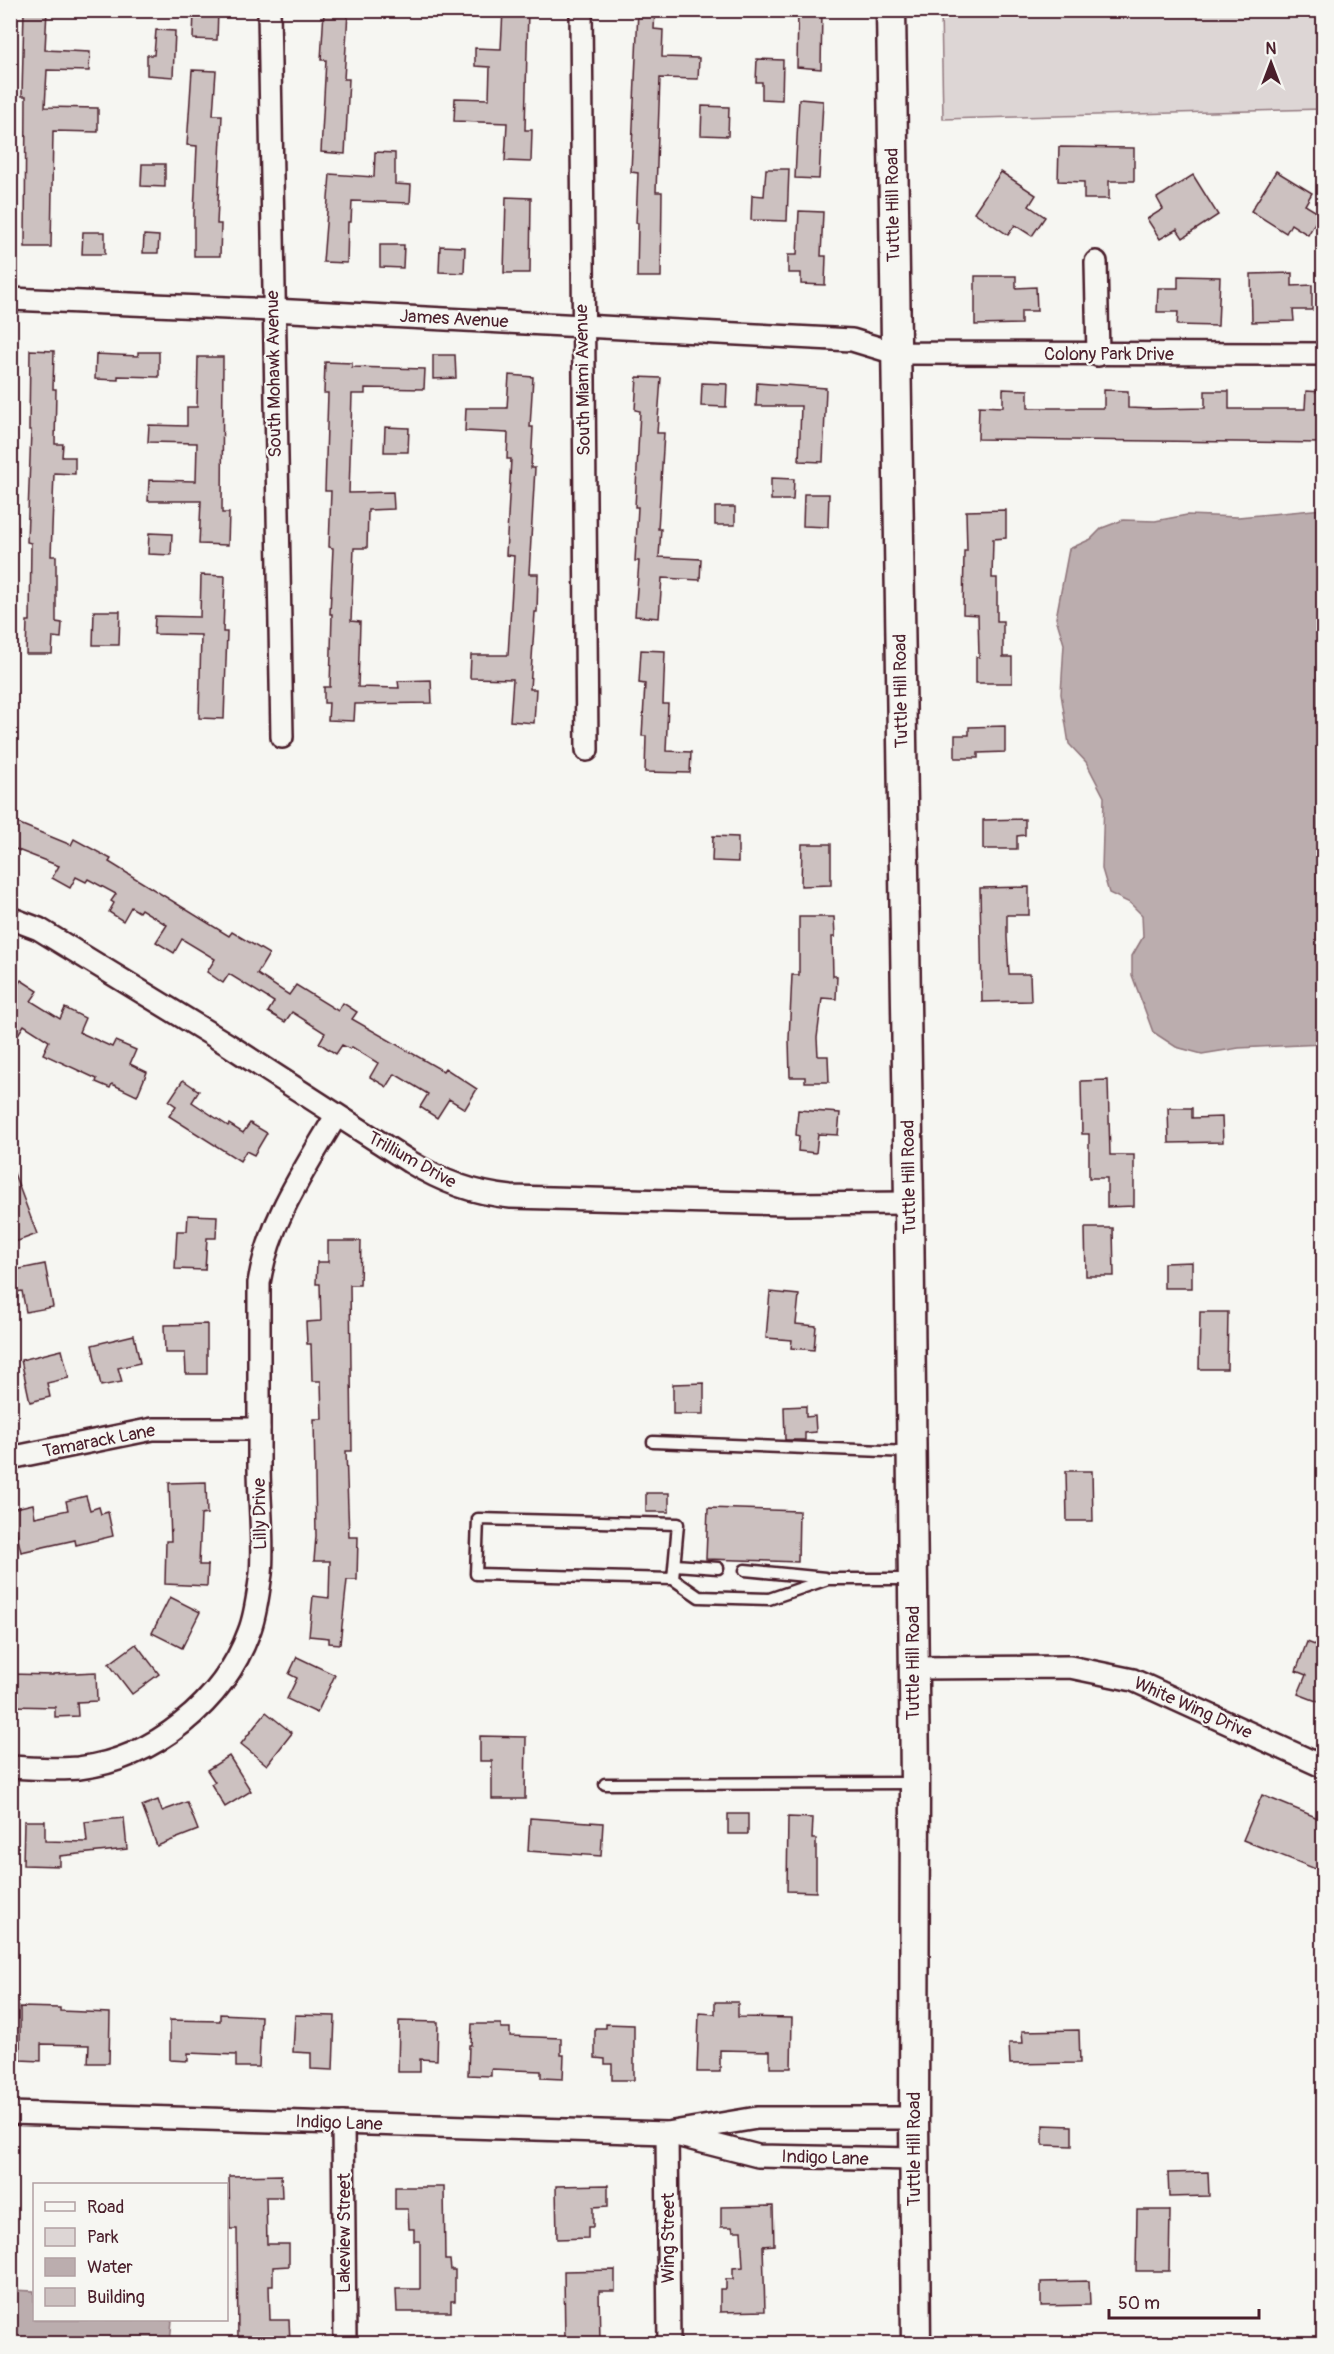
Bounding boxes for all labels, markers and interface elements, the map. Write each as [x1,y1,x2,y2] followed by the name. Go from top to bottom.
[1241,33,1301,93] north arrow
[1266,39,1277,59] text: N
[881,148,905,262] street label: Tuttle Hill Road
[261,290,287,458] street label: South Mohawk Avenue
[570,304,596,456] street label: South Miami Avenue
[399,305,509,333] street label: James Avenue
[1044,343,1174,366] street label: Colony Park Drive
[889,634,913,748] street label: Tuttle Hill Road
[897,1120,921,1234] street label: Tuttle Hill Road
[364,1126,460,1194] street label: Trillium Drive
[41,1419,157,1463] street label: Tamarack Lane
[248,1478,272,1550] street label: Lilly Drive
[902,1606,925,1720] street label: Tuttle Hill Road
[1130,1672,1256,1744] street label: White Wing Drive
[903,2092,926,2206] street label: Tuttle Hill Road
[295,2110,383,2136] street label: Indigo Lane
[781,2145,869,2171] street label: Indigo Lane
[333,2172,356,2293] street label: Lakeview Street
[33,2183,228,2321] legend
[657,2192,680,2283] street label: Wing Street
[87,2196,124,2219] text: Road
[87,2226,119,2249] text: Park
[87,2256,133,2279] text: Water
[1109,2282,1259,2320] scale bar
[87,2286,145,2309] text: Building
[1118,2292,1160,2315] text: 50 m

